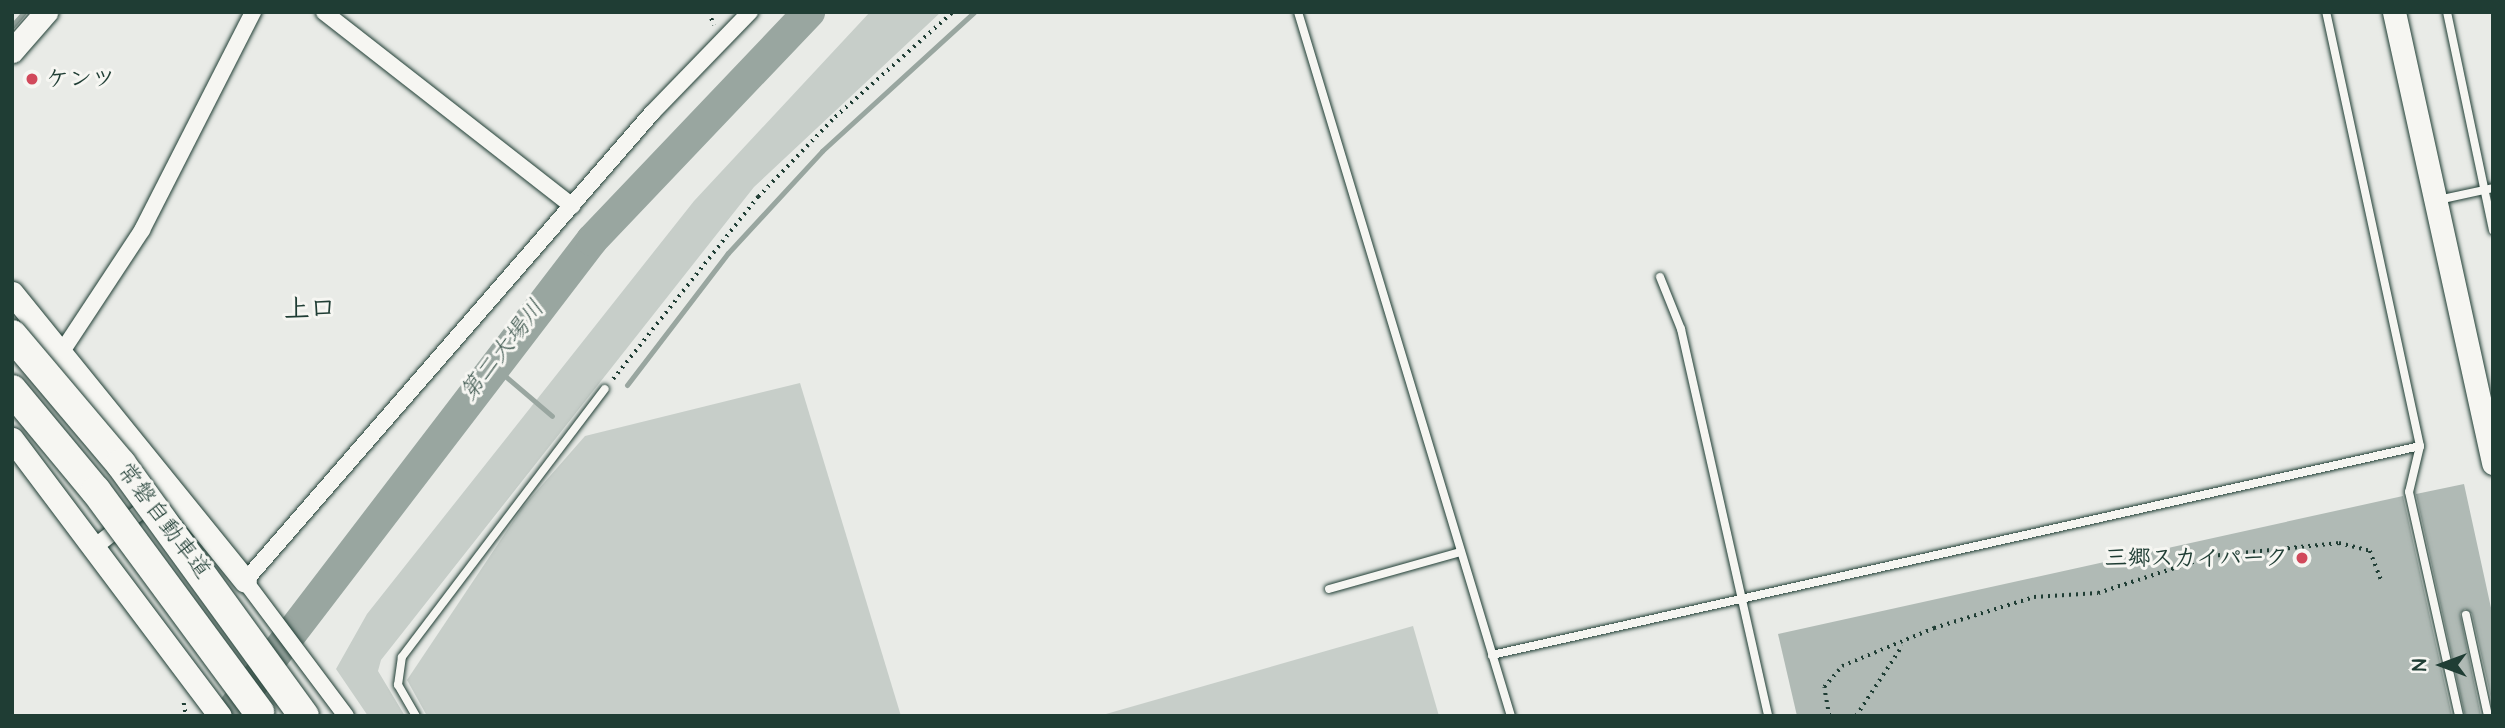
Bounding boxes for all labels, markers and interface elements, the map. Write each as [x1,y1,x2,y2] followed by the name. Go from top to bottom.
[46,65,115,93] place label: ケンツ
[24,71,40,87] marker: ケンツ
[284,294,336,326] district label: 上口
[455,295,551,407] water label: 第二大場川
[111,458,217,584] street label: 常磐自動車道
[2104,544,2288,572] place label: 三郷スカイパーク
[2294,550,2310,566] marker: 三郷スカイパーク
[2407,630,2477,700] north arrow
[2407,659,2434,671] text: N

